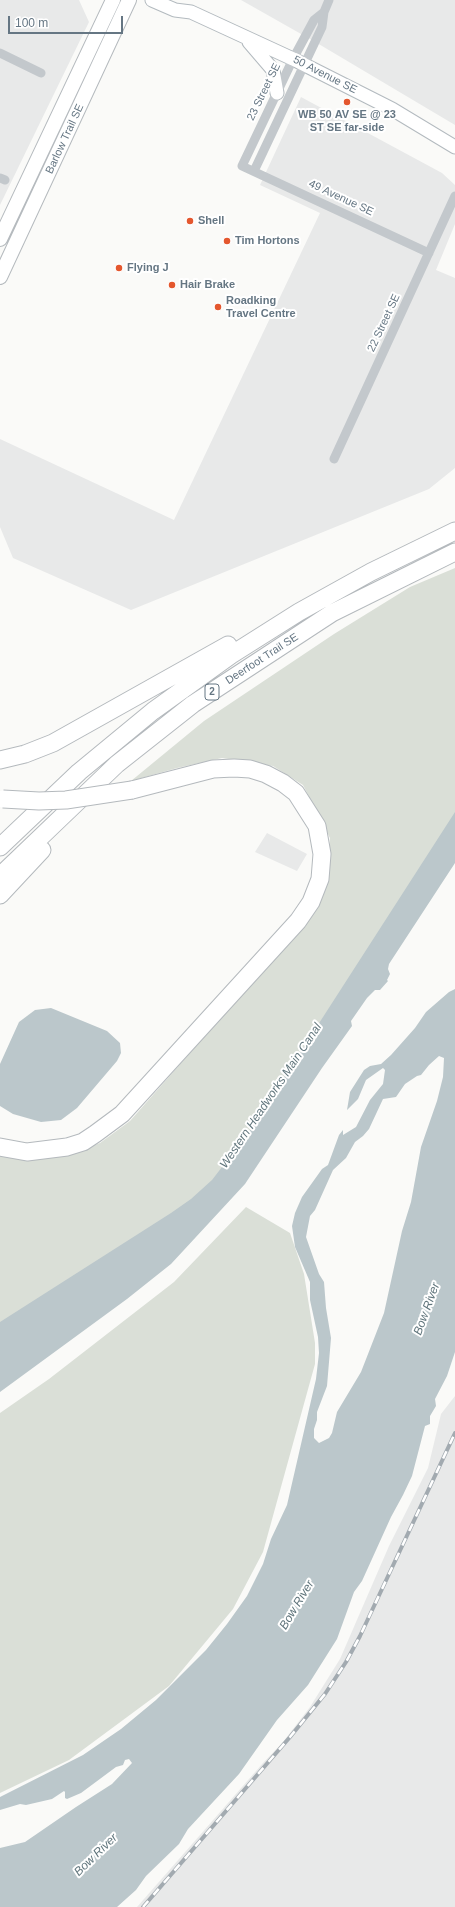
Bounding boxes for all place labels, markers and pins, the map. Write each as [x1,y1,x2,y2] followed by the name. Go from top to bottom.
[342,97,352,107] marker: WB 50 AV SE @ 23 ST SE far-side
[298,108,396,134] place label: WB 50 AV SE @ 23 ST SE far-side
[198,214,224,228] place label: Shell
[185,216,195,226] marker: Shell
[235,234,300,248] place label: Tim Hortons
[222,236,232,246] marker: Tim Hortons
[127,261,169,275] place label: Flying J
[114,263,124,273] marker: Flying J
[180,278,235,292] place label: Hair Brake
[167,280,177,290] marker: Hair Brake
[226,294,296,320] place label: Roadking Travel Centre
[213,302,223,312] marker: Roadking Travel Centre

